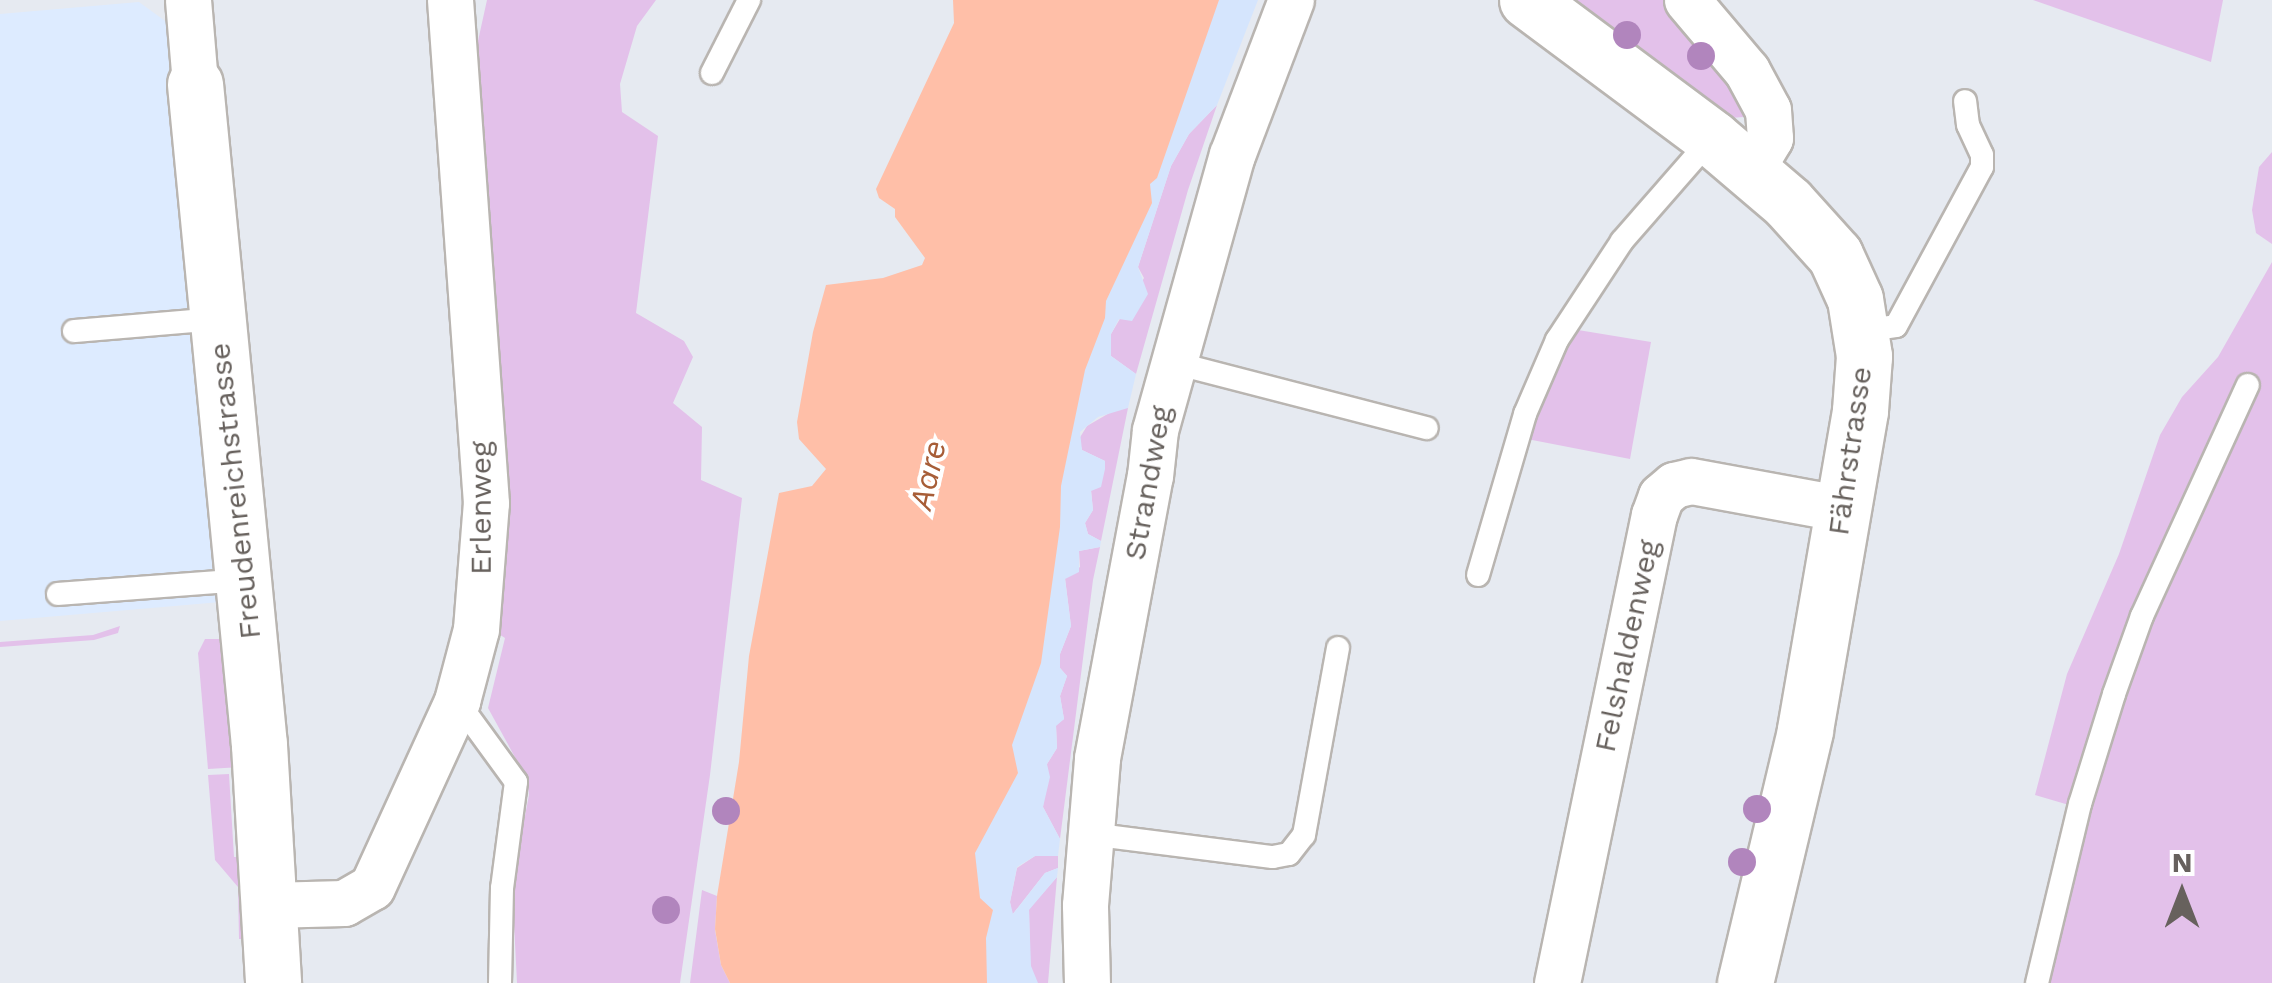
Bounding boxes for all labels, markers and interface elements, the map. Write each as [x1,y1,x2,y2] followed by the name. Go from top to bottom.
[202,341,268,641] street label: Freudenreichstrasse
[1820,364,1880,538] street label: Fährstrasse
[1117,403,1179,563] street label: Strandweg
[901,436,955,514] water label: Aare
[463,441,499,575] street label: Erlenweg
[1587,537,1667,755] street label: Felshaldenweg
[2132,843,2232,943] north arrow
[2172,846,2192,879] text: N

